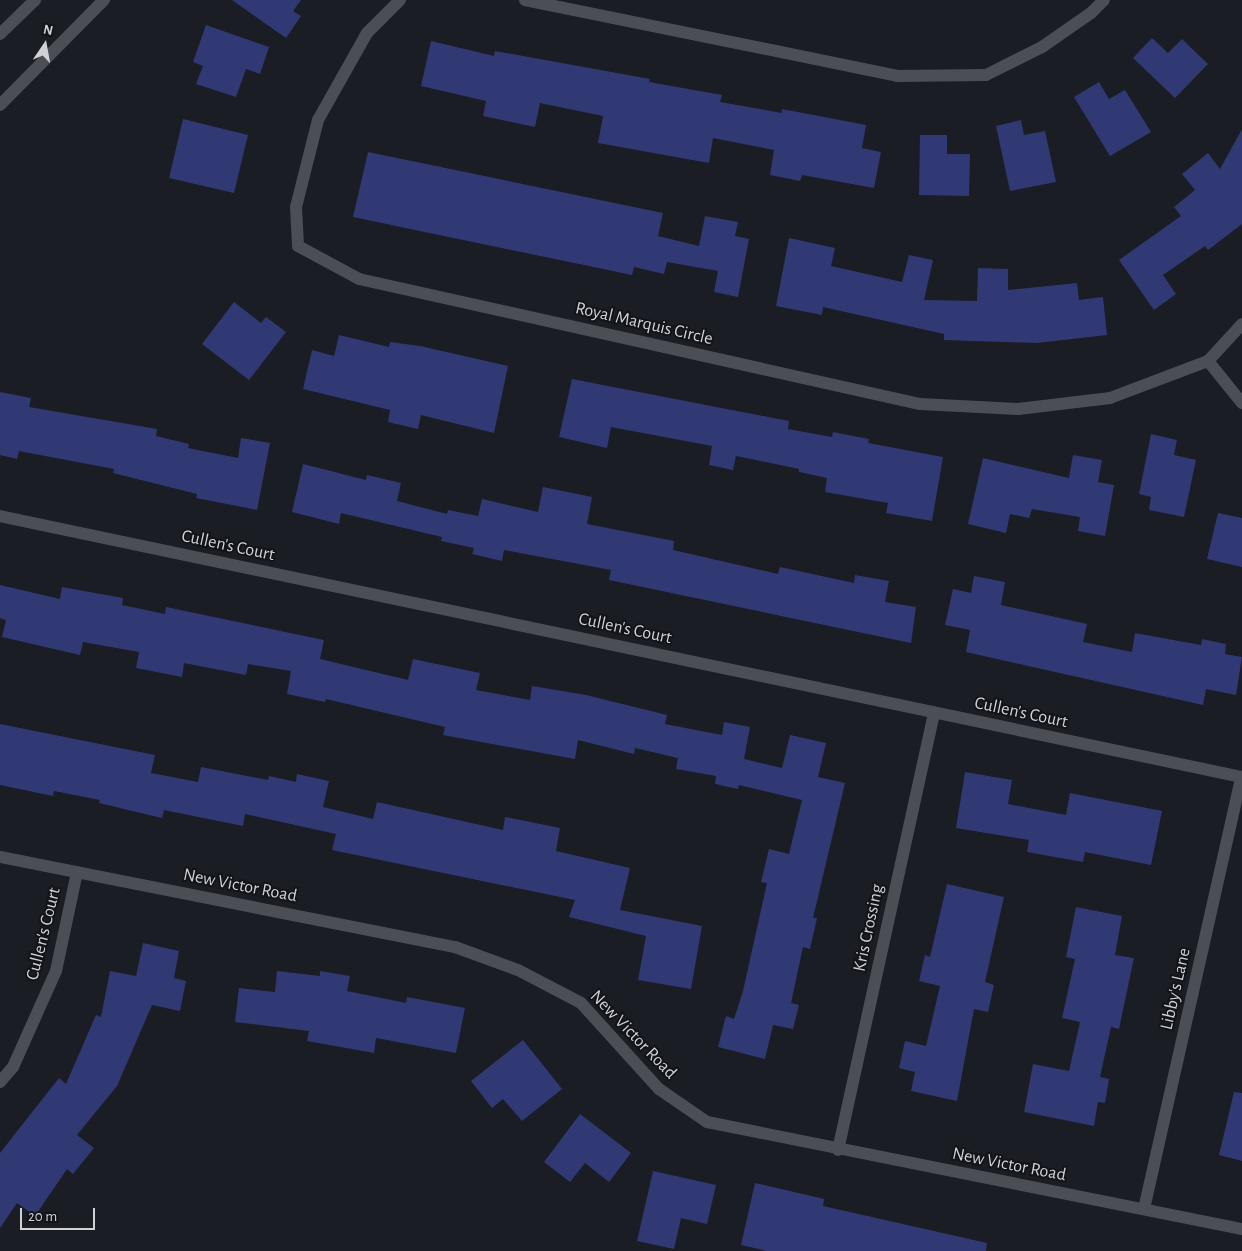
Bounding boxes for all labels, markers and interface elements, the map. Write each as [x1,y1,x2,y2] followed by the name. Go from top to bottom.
[20,20,70,70] north arrow
[42,22,54,38] text: N
[573,298,715,350] street label: Royal Marquis Circle
[179,526,277,566] street label: Cullen's Court
[576,609,674,649] street label: Cullen's Court
[972,693,1070,733] street label: Cullen's Court
[181,864,299,908] street label: New Victor Road
[849,882,889,974] street label: Kris Crossing
[22,885,66,983] street label: Cullen's Court
[1156,946,1196,1032] street label: Libby's Lane
[585,986,681,1084] street label: New Victor Road
[950,1143,1068,1187] street label: New Victor Road
[22,1198,98,1230] scale bar
[28,1209,57,1224] text: 20 m

